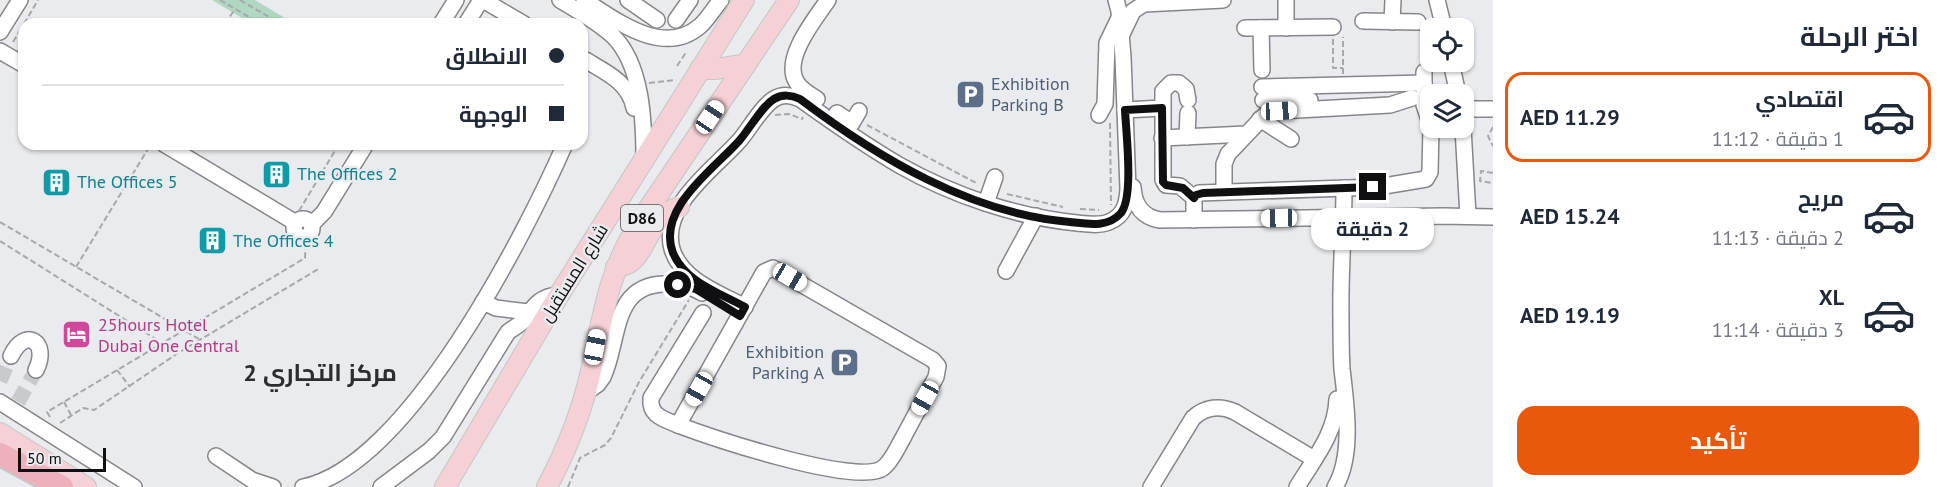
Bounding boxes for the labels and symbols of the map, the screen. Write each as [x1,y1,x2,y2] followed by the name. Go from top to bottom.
[991,72,1070,116] place label: Exhibition Parking B
[954,78,986,110] parking icon: Exhibition Parking B
[692,97,728,137] car
[1261,101,1297,121] car
[260,158,292,190] building icon: The Offices 2
[297,162,398,185] place label: The Offices 2
[40,166,72,198] building icon: The Offices 5
[77,170,178,193] place label: The Offices 5
[1359,173,1386,200] route end
[621,205,663,231] road number: D86
[1312,208,1434,250] callout: 2 دقيقة
[1261,209,1297,227] car
[534,219,614,327] street label: شارع المستقبل
[196,225,228,257] building icon: The Offices 4
[233,229,334,252] place label: The Offices 4
[770,260,810,294] car
[664,271,691,298] route start
[98,313,240,357] place label: 25hours Hotel Dubai One Central
[61,319,93,351] hotel icon: 25hours Hotel Dubai One Central
[583,328,607,366] car
[745,340,824,384] place label: Exhibition Parking A
[829,346,861,378] parking icon: Exhibition Parking A
[243,357,397,392] district label: مركز التجاري 2
[682,369,716,409] car
[908,378,942,418] car
[18,445,106,472] scale bar

